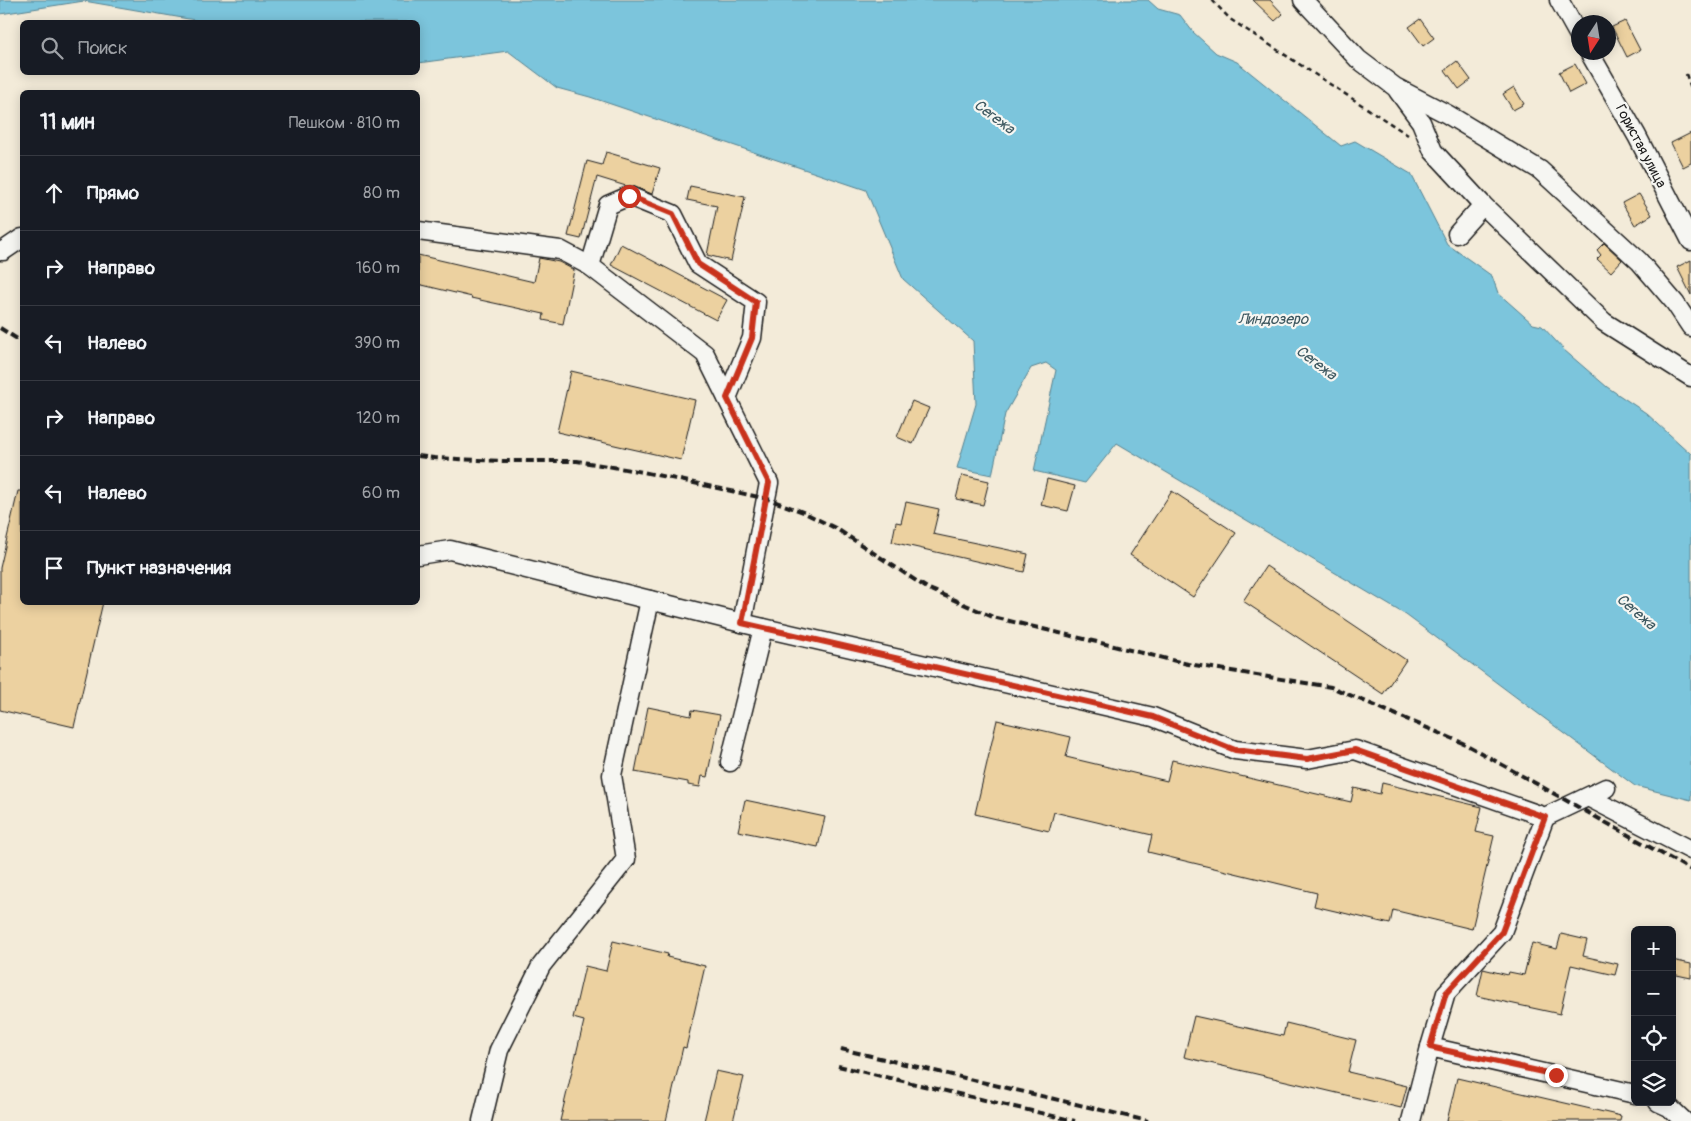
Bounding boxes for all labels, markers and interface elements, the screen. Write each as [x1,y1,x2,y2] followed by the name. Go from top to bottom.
[1571,15,1616,60] north arrow
[20,20,420,75] search box
[38,34,66,62] icon: search
[78,36,128,60] text: Поиск
[970,96,1019,139] water label: Сегежа
[1612,101,1670,191] street label: Гористая улица
[40,109,95,136] text: 11 мин
[289,113,400,133] text: Пешком · 810 m
[40,179,68,207] icon: ahead
[87,181,139,205] text: Прямо
[363,183,400,203] text: 80 m
[618,185,641,208] route start
[40,254,68,282] icon: right
[87,256,155,280] text: Направо
[356,258,400,278] text: 160 m
[1238,310,1309,329] water label: Линдозеро
[40,329,68,357] icon: left
[87,331,147,355] text: Налево
[354,333,400,353] text: 390 m
[1292,342,1341,385] water label: Сегежа
[40,404,68,432] icon: right
[87,406,155,430] text: Направо
[356,408,400,428] text: 120 m
[40,479,68,507] icon: left
[87,481,147,505] text: Налево
[362,483,400,503] text: 60 m
[40,554,68,582] icon: arrive
[87,556,231,580] text: Пункт назначения
[1613,590,1660,635] water label: Сегежа
[1631,926,1676,1106] map controls
[1631,926,1676,971] button: +
[1631,971,1676,1016] button: −
[1631,1016,1676,1061] button: locate
[1631,1061,1676,1106] button: layers
[1545,1064,1568,1087] route end

